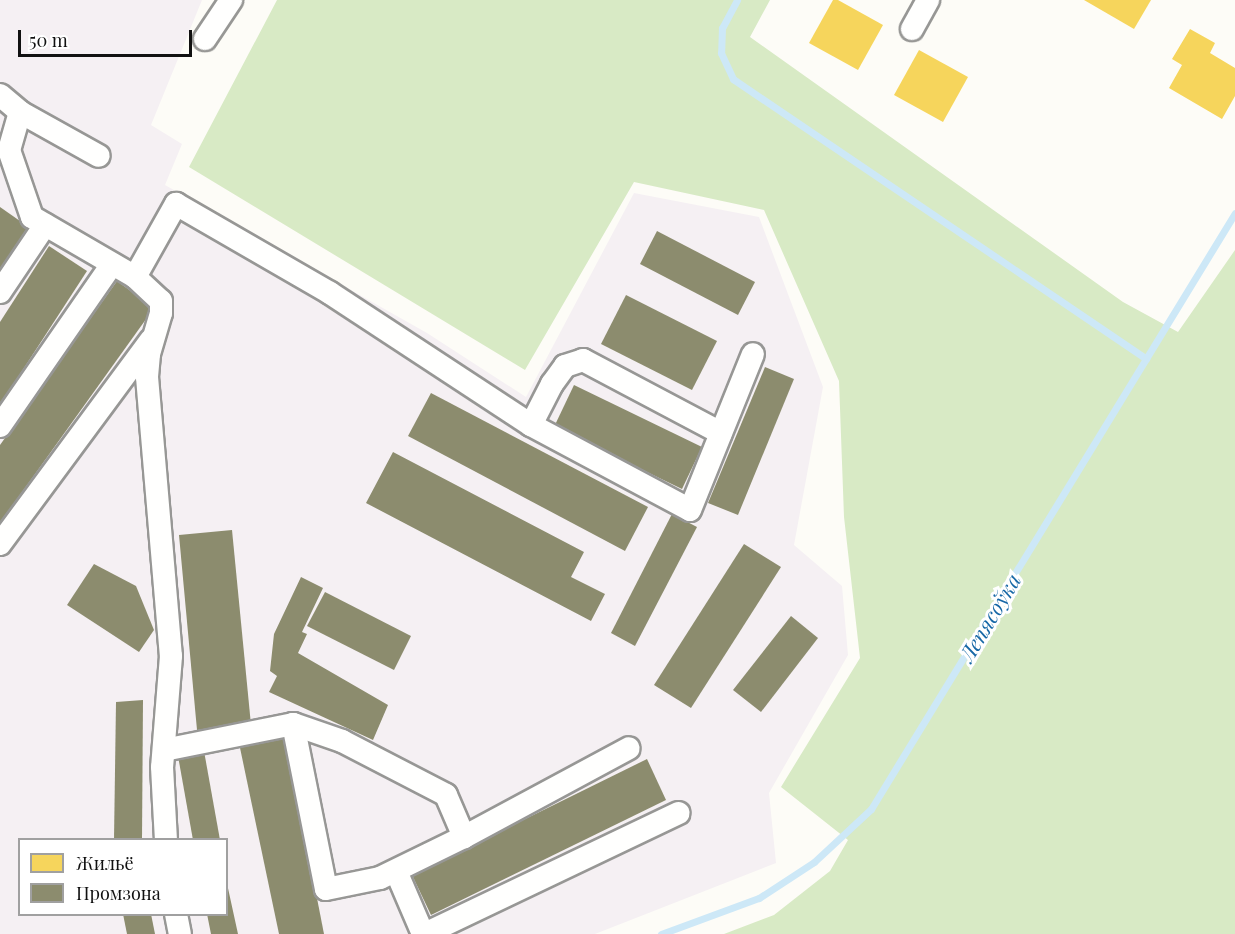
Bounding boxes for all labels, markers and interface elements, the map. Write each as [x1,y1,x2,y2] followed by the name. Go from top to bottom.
[21,18,195,56] scale bar
[29,28,68,52] text: 50 m
[953,569,1025,665] water label: Лепясоўка
[18,838,228,916] legend
[76,851,134,875] text: Жильё
[76,881,161,905] text: Промзона

